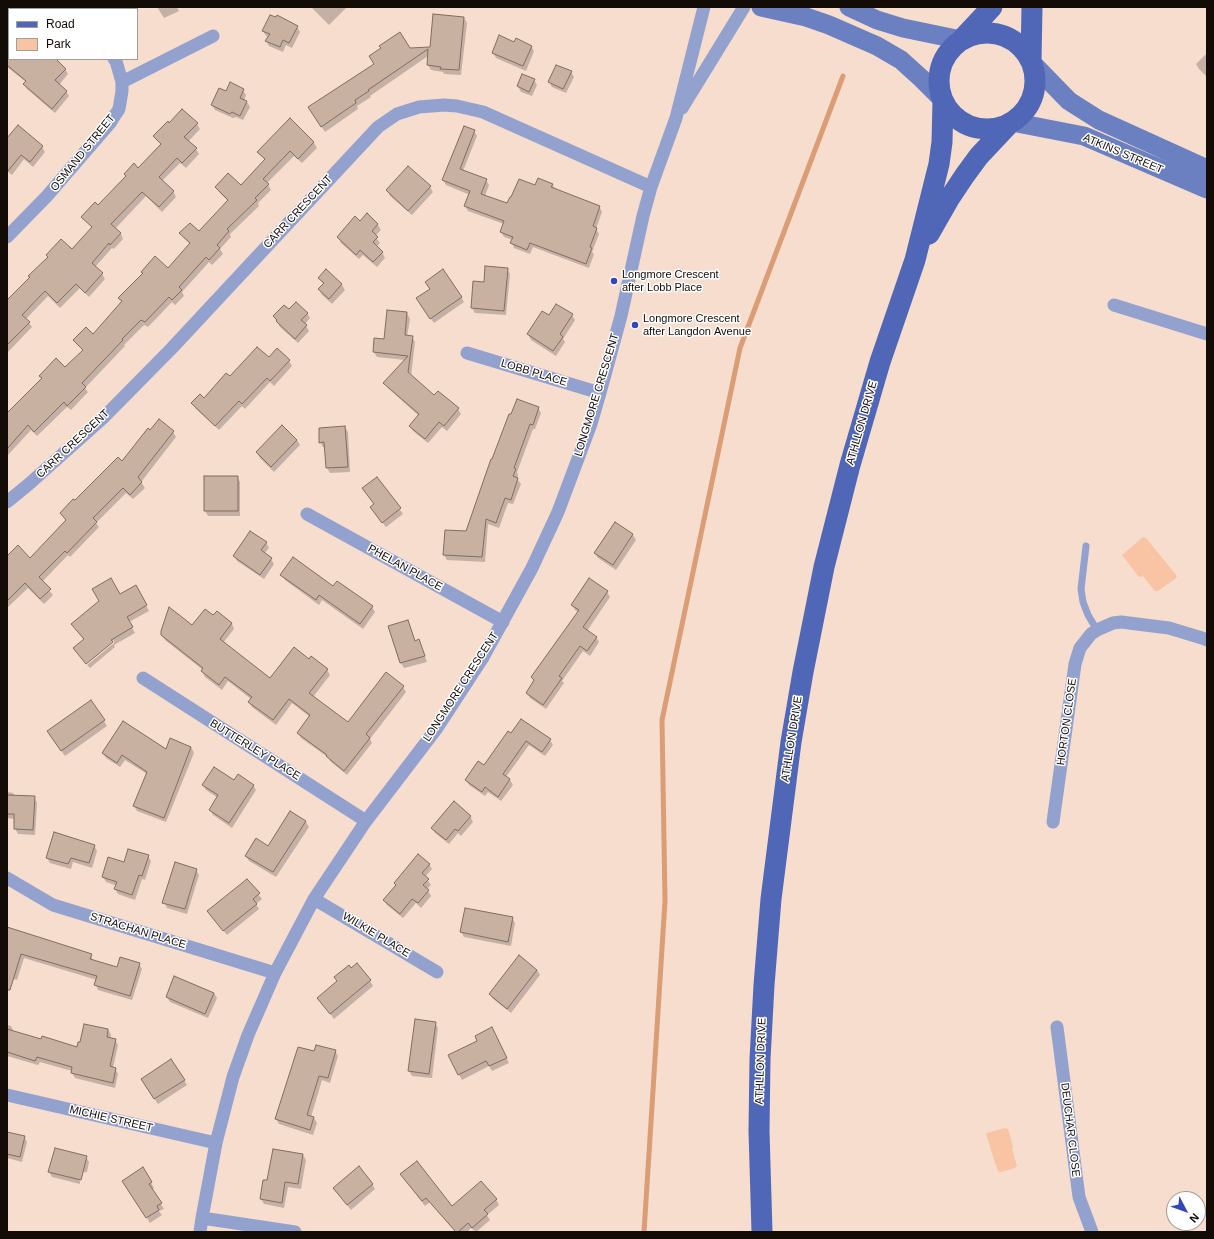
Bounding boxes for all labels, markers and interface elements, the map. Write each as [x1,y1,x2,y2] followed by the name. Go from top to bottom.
[8,8,138,60] legend
[46,17,75,31] text: Road
[46,37,71,51] text: Park
[48,112,118,194] street label: OSMAND STREET
[1081,131,1165,177] street label: ATKINS STREET
[261,173,335,251] street label: CARR CRESCENT
[622,268,719,294] place label: Longmore Crescent after Lobb Place
[609,276,619,286] marker: Longmore Crescent after Lobb Place
[643,312,751,338] place label: Longmore Crescent after Langdon Avenue
[630,320,640,330] marker: Longmore Crescent after Langdon Avenue
[572,332,622,458] street label: LONGMORE CRESCENT
[499,357,569,389] street label: LOBB PLACE
[844,380,880,466] street label: ATHLLON DRIVE
[34,407,112,481] street label: CARR CRESCENT
[365,542,445,594] street label: PHELAN PLACE
[421,630,501,744] street label: LONGMORE CRESCENT
[1054,678,1080,766] street label: HORTON CLOSE
[779,695,805,783] street label: ATHLLON DRIVE
[207,717,303,783] street label: BUTTERLEY PLACE
[88,910,188,952] street label: STRACHAN PLACE
[340,910,412,960] street label: WILKIE PLACE
[753,1017,769,1105] street label: ATHLLON DRIVE
[1058,1082,1082,1178] street label: DEUCHAR CLOSE
[68,1103,154,1135] street label: MICHIE STREET
[1166,1191,1206,1231] north arrow
[1187,1211,1201,1225] text: N

